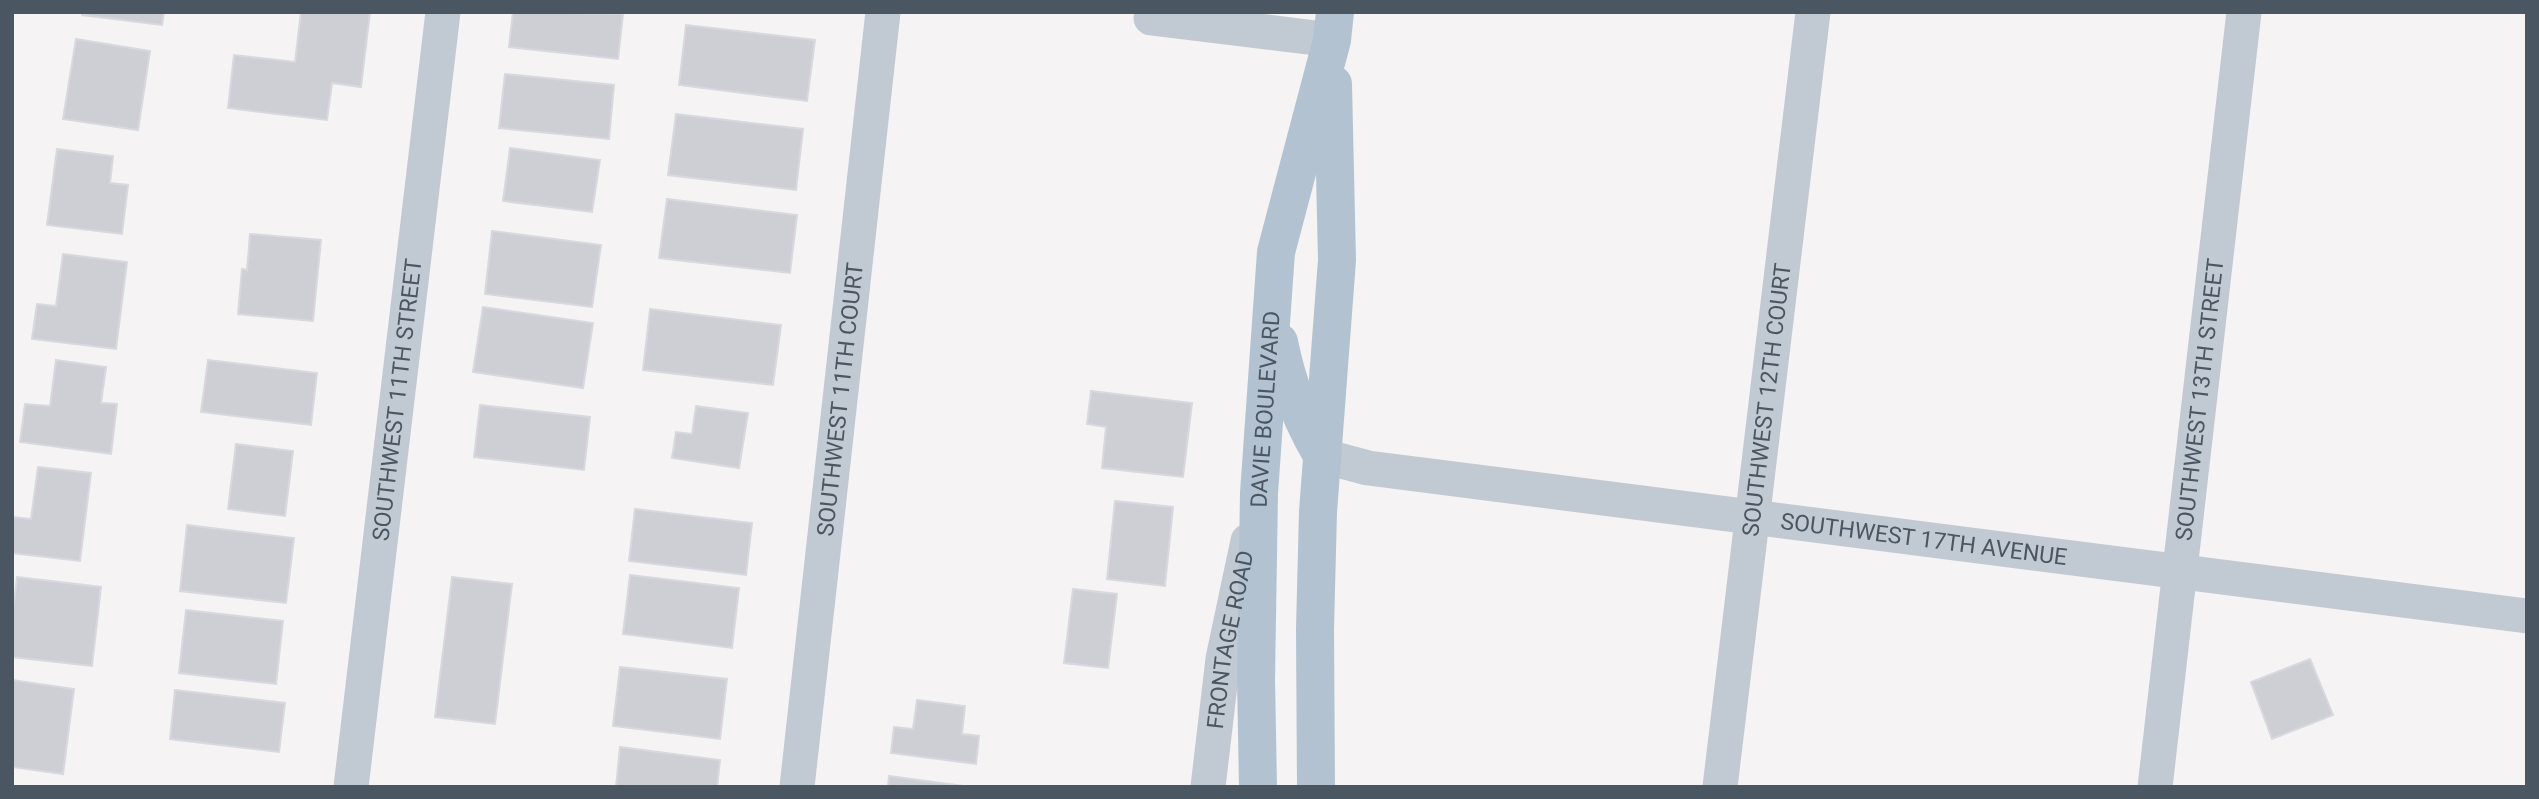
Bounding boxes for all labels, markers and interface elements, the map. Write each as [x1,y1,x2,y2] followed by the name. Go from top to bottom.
[367,257,427,542] street label: SOUTHWEST 11TH STREET
[2170,257,2229,542] street label: SOUTHWEST 13TH STREET
[811,261,869,538] street label: SOUTHWEST 11TH COURT
[1737,261,1796,538] street label: SOUTHWEST 12TH COURT
[1245,310,1285,508] street label: DAVIE BOULEVARD
[1779,507,2069,571] street label: SOUTHWEST 17TH AVENUE
[1201,548,1259,730] street label: FRONTAGE ROAD

